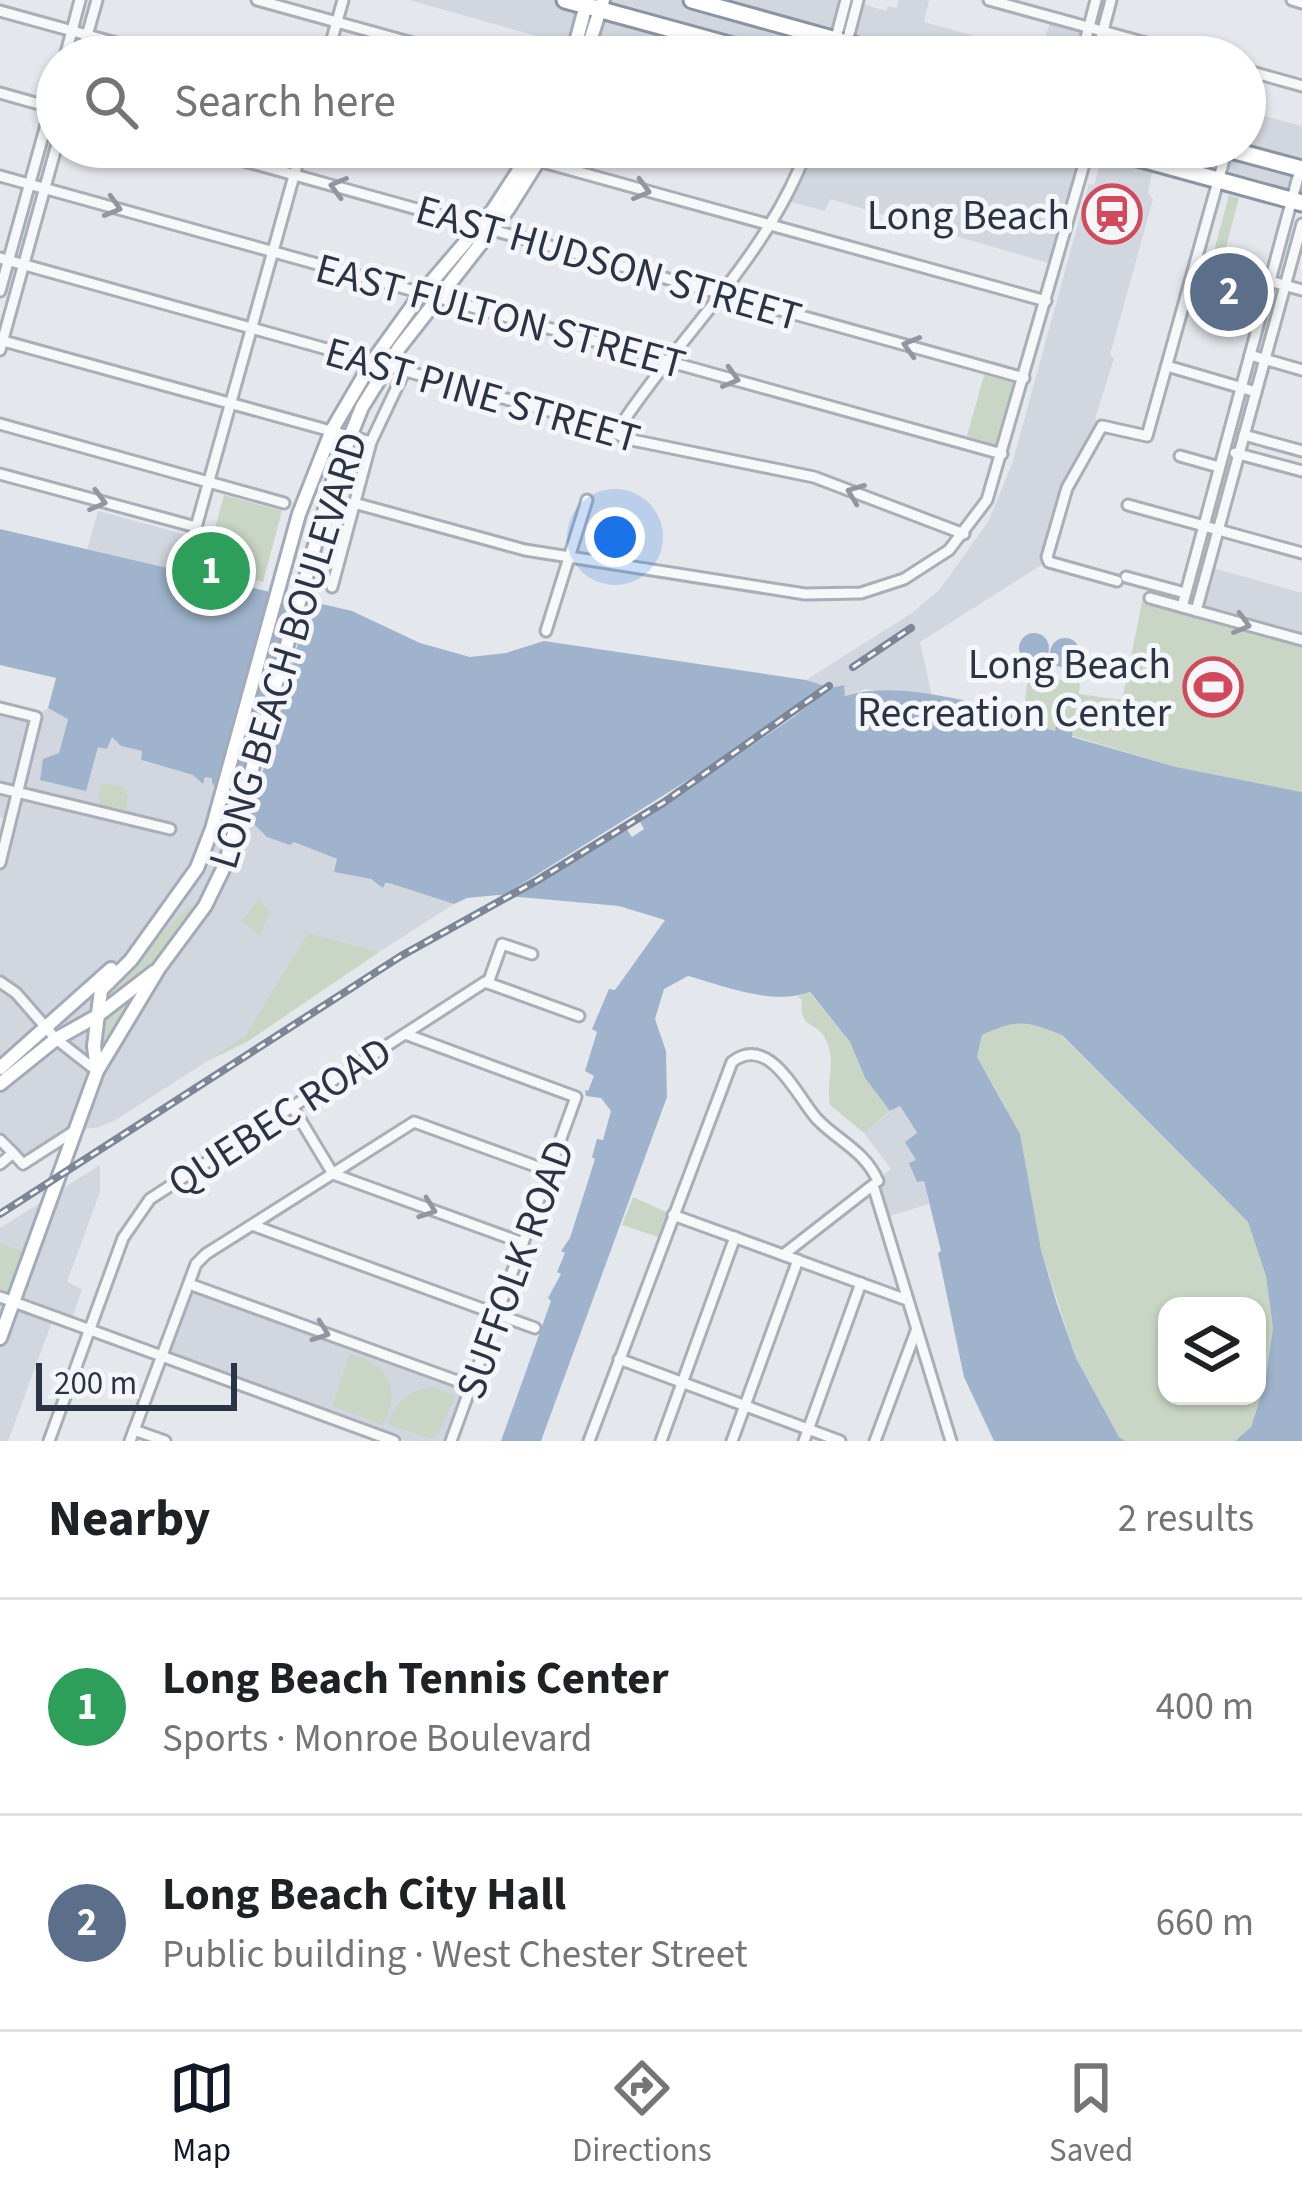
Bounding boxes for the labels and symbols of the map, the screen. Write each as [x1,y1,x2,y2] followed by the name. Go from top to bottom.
[631,175,651,200] one-way arrow
[328,176,348,201] one-way arrow
[409,180,808,348] street label: EAST HUDSON STREET
[1081,183,1143,245] station icon: Long Beach
[867,186,1070,246] place label: Long Beach
[102,193,122,218] one-way arrow
[309,239,692,395] street label: EAST FULTON STREET
[1190,247,1268,337] pin: 2
[318,322,647,470] street label: EAST PINE STREET
[902,336,922,361] one-way arrow
[721,364,741,389] one-way arrow
[194,425,384,876] street label: LONG BEACH BOULEVARD
[845,482,866,507] one-way arrow
[87,486,107,511] one-way arrow
[585,507,645,567] your location
[172,526,250,616] pin: 1
[1231,609,1252,634] one-way arrow
[857,635,1171,743] place label: Long Beach Recreation Center
[1182,656,1244,718] sports icon: Long Beach Recreation Center
[156,1023,404,1213] street label: QUEBEC ROAD
[441,1132,591,1408] street label: SUFFOLK ROAD
[416,1194,437,1219] one-way arrow
[309,1318,330,1342] one-way arrow
[36,1357,237,1410] scale bar

